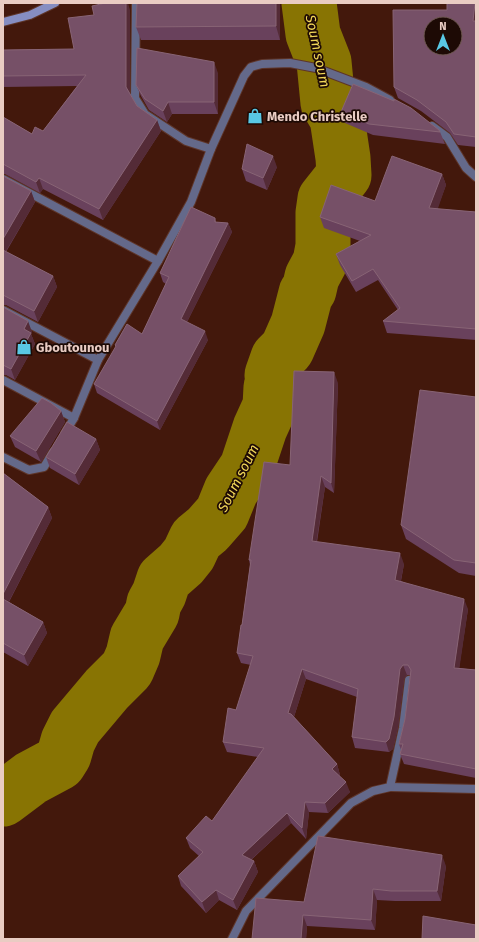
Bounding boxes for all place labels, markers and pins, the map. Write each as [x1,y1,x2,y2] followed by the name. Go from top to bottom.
[246,107,264,125] shop icon: Mendo Christelle
[267,109,367,124] place label: Mendo Christelle
[15,338,33,356] shop icon: Gboutounou
[36,340,110,355] place label: Gboutounou

